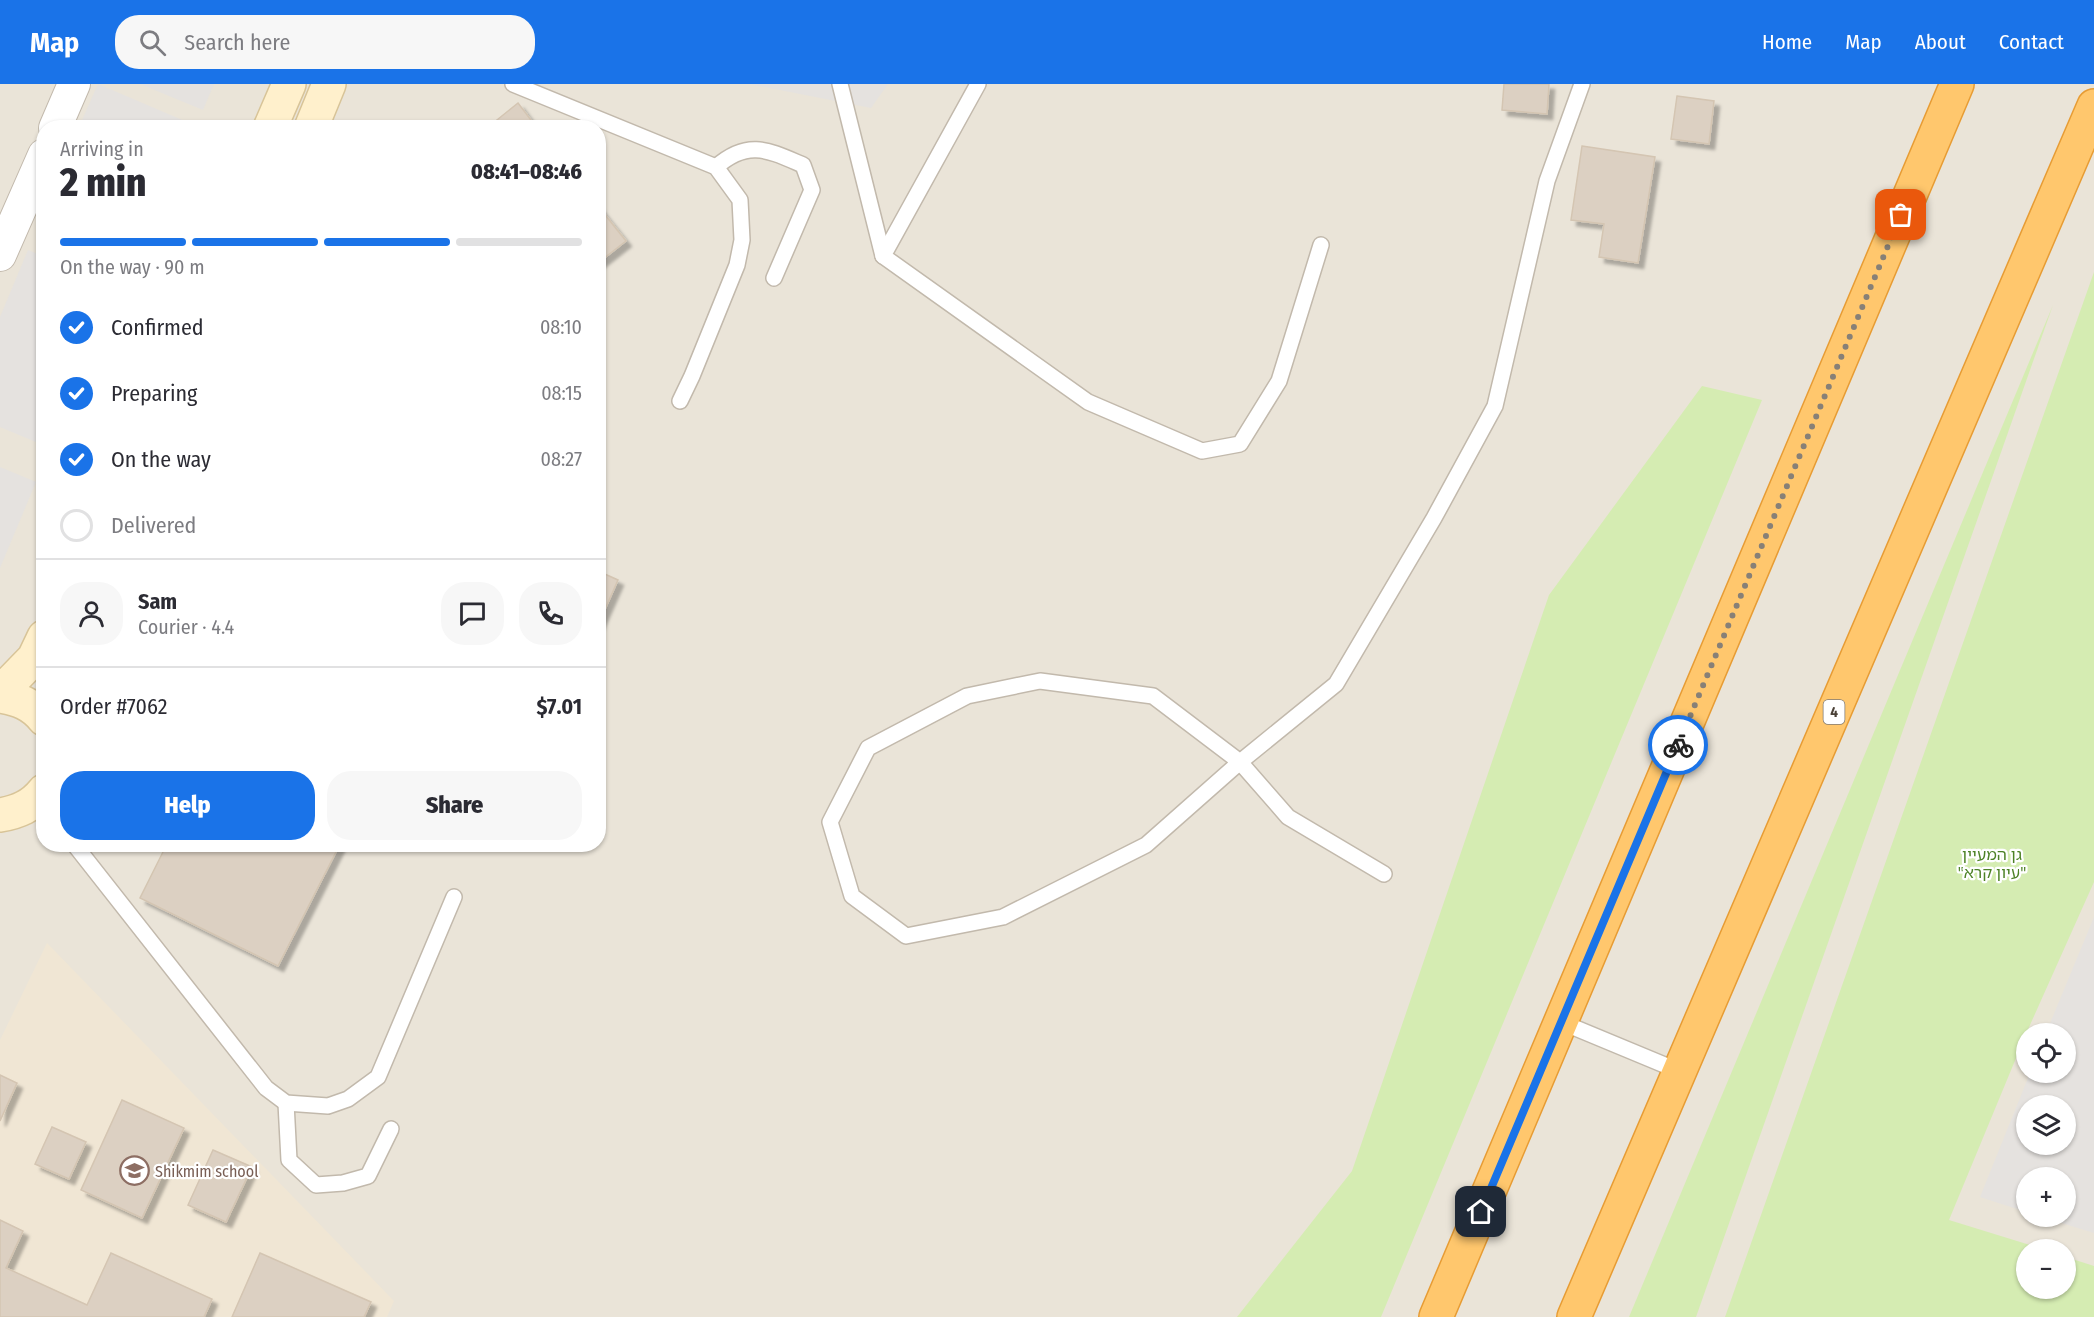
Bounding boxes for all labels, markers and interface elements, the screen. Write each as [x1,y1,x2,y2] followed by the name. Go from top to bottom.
[115,15,535,69] search box
[30,26,79,59] text: Map
[136,26,169,59] icon: search
[184,29,290,56] text: Search here
[1762,29,1812,55] text: Home
[1845,29,1882,55] text: Map
[1915,29,1966,55] text: About
[1999,29,2064,55] text: Contact
[60,137,144,161] text: Arriving in
[471,158,582,185] text: 08:41–08:46
[60,160,146,206] text: 2 min
[1875,189,1926,240] pin
[1884,198,1917,231] icon: bag
[60,255,205,279] text: On the way · 90 m
[60,311,93,344] icon: check
[111,314,204,341] text: Confirmed
[540,315,582,339] text: 08:10
[60,377,93,410] icon: check
[111,380,197,407] text: Preparing
[541,381,582,405] text: 08:15
[60,443,93,476] icon: check
[111,446,211,473] text: On the way
[541,447,582,471] text: 08:27
[111,512,196,539] text: Delivered
[60,582,123,645] button: person
[441,582,504,645] button: chat
[519,582,582,645] button: phone
[138,588,177,615] text: Sam
[138,615,234,639] text: Courier · 4.4
[60,693,167,720] text: Order #7062
[536,693,582,720] text: $7.01
[1824,700,1844,724] road number: 4
[1648,715,1708,775] courier
[1662,729,1695,762] icon: bike
[60,771,315,840] button: Help
[327,771,582,840] button: Share
[1958,845,2026,882] park label: גן המעיין "עיון קרא"
[2016,1023,2076,1299] map controls
[2016,1023,2076,1083] button: locate
[2016,1095,2076,1155] button: layers
[118,1155,150,1187] school or university icon: Shikmim school
[155,1162,258,1181] place label: Shikmim school
[2016,1167,2076,1227] button: +
[1455,1186,1506,1237] pin
[1464,1195,1497,1228] icon: home
[2016,1239,2076,1299] button: −

